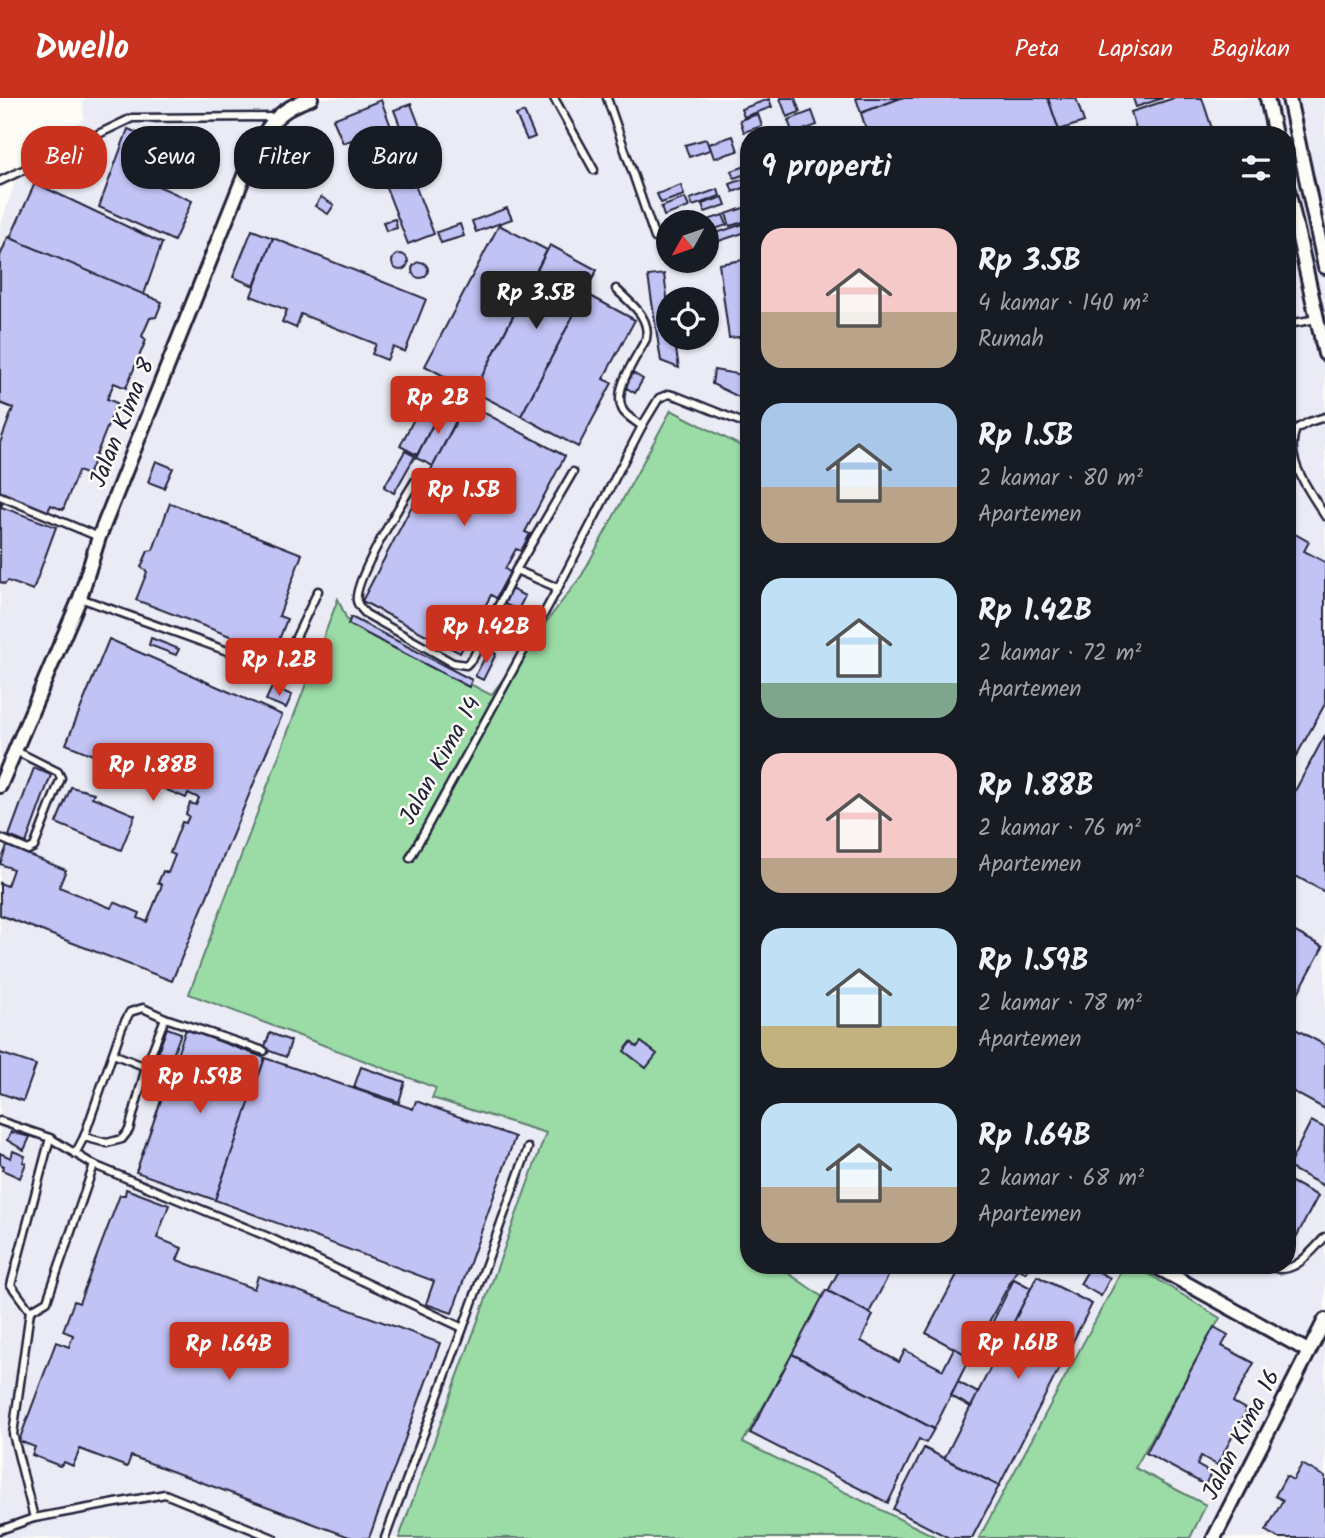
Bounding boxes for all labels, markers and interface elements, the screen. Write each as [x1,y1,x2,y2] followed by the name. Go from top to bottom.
[35,23,129,76] text: Dwello
[1015,30,1059,69] text: Peta
[1097,30,1173,69] text: Lapisan
[1211,30,1290,69] text: Bagikan
[21,126,107,189] chip: Beli
[121,126,220,189] chip: Sewa
[234,126,334,189] chip: Filter
[348,126,442,189] chip: Baru
[761,144,891,192] text: 9 properti
[1237,149,1275,187] icon: filters
[656,210,719,273] north arrow
[656,210,719,350] map controls
[978,238,1081,286] text: Rp 3.5B
[817,256,901,340] icon: home
[471,272,601,331] pin: Rp 3.5B
[496,276,576,312] text: Rp 3.5B
[978,286,1148,322] text: 4 kamar · 140 m²
[656,287,719,350] button: locate
[978,322,1044,358] text: Rumah
[79,352,167,494] street label: Jalan Kima 8
[389,376,487,436] pin: Rp 2B
[407,381,469,417] text: Rp 2B
[978,413,1074,461] text: Rp 1.5B
[817,431,901,515] icon: home
[978,461,1143,497] text: 2 kamar · 80 m²
[399,468,529,528] pin: Rp 1.5B
[427,473,501,509] text: Rp 1.5B
[978,497,1082,533] text: Apartemen
[978,588,1092,636] text: Rp 1.42B
[414,606,558,665] pin: Rp 1.42B
[817,606,901,690] icon: home
[442,610,530,646] text: Rp 1.42B
[978,636,1141,672] text: 2 kamar · 72 m²
[214,638,344,698] pin: Rp 1.2B
[241,643,317,679] text: Rp 1.2B
[978,672,1082,708] text: Apartemen
[389,689,493,833] street label: Jalan Kima 14
[81,744,225,803] pin: Rp 1.88B
[109,748,197,784] text: Rp 1.88B
[978,763,1094,811] text: Rp 1.88B
[817,781,901,865] icon: home
[978,811,1141,847] text: 2 kamar · 76 m²
[978,847,1082,883] text: Apartemen
[978,938,1089,986] text: Rp 1.59B
[817,956,901,1040] icon: home
[978,986,1142,1022] text: 2 kamar · 78 m²
[978,1022,1082,1058] text: Apartemen
[128,1056,272,1115] pin: Rp 1.59B
[157,1060,243,1096] text: Rp 1.59B
[978,1113,1091,1161] text: Rp 1.64B
[817,1131,901,1215] icon: home
[978,1161,1144,1197] text: 2 kamar · 68 m²
[978,1197,1082,1233] text: Apartemen
[157,1322,301,1382] pin: Rp 1.64B
[946,1322,1090,1381] pin: Rp 1.61B
[977,1326,1059,1362] text: Rp 1.61B
[186,1327,272,1363] text: Rp 1.64B
[1192,1363,1292,1507] street label: Jalan Kima 16

